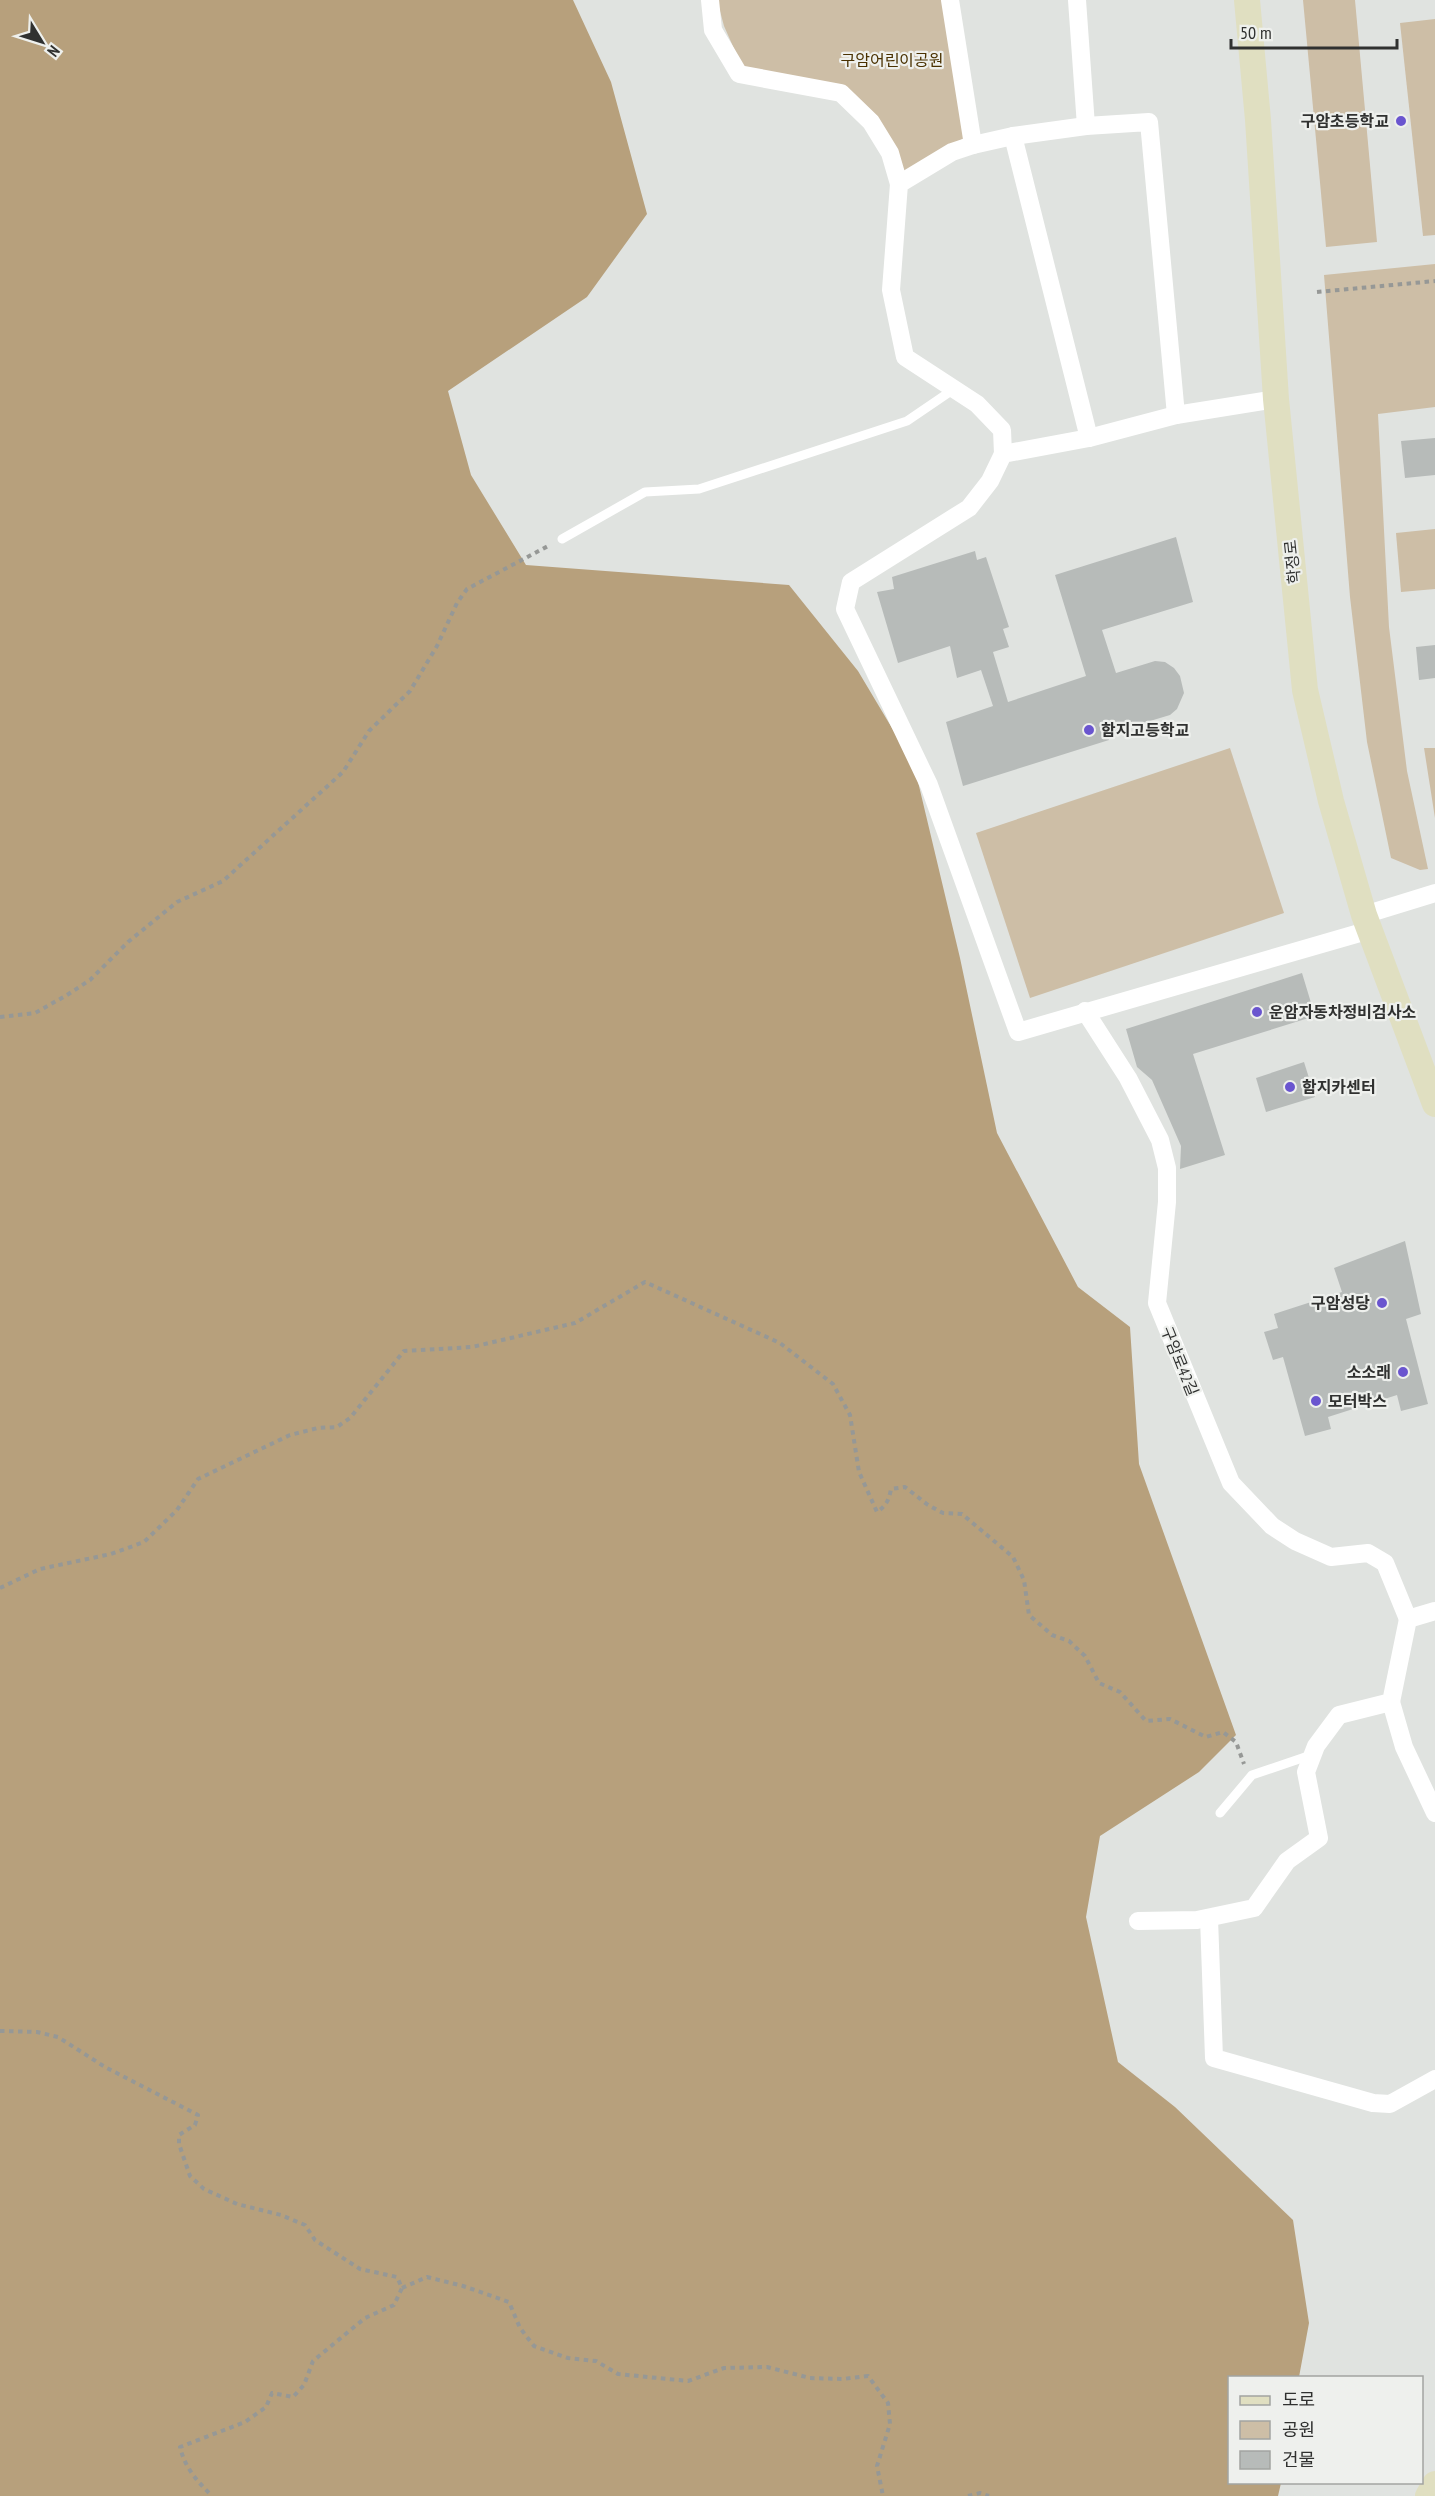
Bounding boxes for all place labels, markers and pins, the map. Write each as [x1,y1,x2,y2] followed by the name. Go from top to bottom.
[1301,111,1389,131] place label: 구암초등학교
[1394,114,1408,128] marker: 구암초등학교
[1101,720,1190,740] place label: 함지고등학교
[1082,723,1096,737] marker: 함지고등학교
[1269,1002,1416,1022] place label: 운암자동차정비검사소
[1250,1005,1264,1019] marker: 운암자동차정비검사소
[1302,1077,1376,1097] place label: 함지카센터
[1283,1080,1297,1094] marker: 함지카센터
[1311,1293,1370,1313] place label: 구암성당
[1375,1296,1389,1310] marker: 구암성당
[1347,1362,1391,1382] place label: 소소래
[1396,1365,1410,1379] marker: 소소래
[1328,1391,1387,1411] place label: 모터박스
[1309,1394,1323,1408] marker: 모터박스

